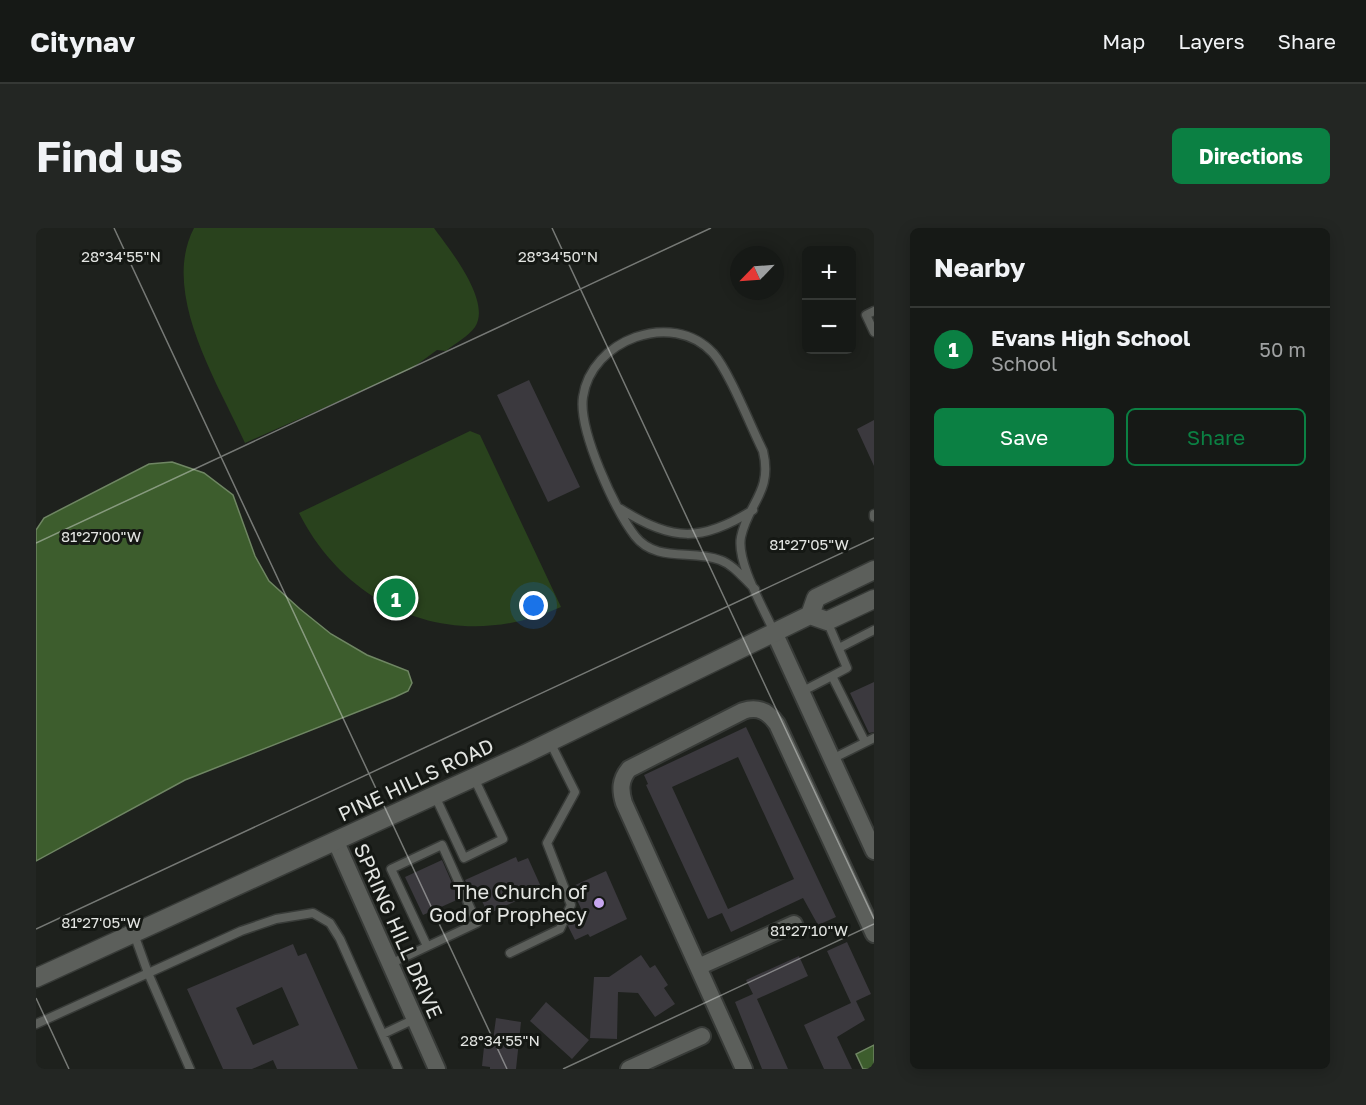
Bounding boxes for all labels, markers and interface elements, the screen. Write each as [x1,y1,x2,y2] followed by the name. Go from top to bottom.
[30,25,135,58] text: Citynav
[1102,28,1145,54] text: Map
[1178,28,1245,54] text: Layers
[1278,28,1336,54] text: Share
[1172,128,1330,184] button: Directions
[36,131,183,181] text: Find us
[730,246,784,300] north arrow
[802,246,856,354] map controls
[802,246,856,300] button: +
[81,247,161,265] text: 28°34'55"N
[518,247,598,265] text: 28°34'50"N
[934,252,1025,283] text: Nearby
[802,300,856,354] button: −
[991,324,1190,351] text: Evans High School
[948,337,959,361] text: 1
[1259,337,1306,361] text: 50 m
[991,351,1057,375] text: School
[934,408,1114,466] button: Save
[1126,408,1306,466] button: Share
[61,527,141,545] text: 81°27'00"W
[769,535,849,553] text: 81°27'05"W
[376,576,416,620] pin: 1
[519,591,548,620] your location
[334,733,497,826] street label: PINE HILLS ROAD
[350,839,448,1022] street label: SPRING HILL DRIVE
[429,879,587,926] place label: The Church of God of Prophecy
[592,896,606,910] marker: The Church of God of Prophecy
[61,913,141,931] text: 81°27'05"W
[770,921,848,939] text: 81°27'10"W
[460,1031,540,1049] text: 28°34'55"N

